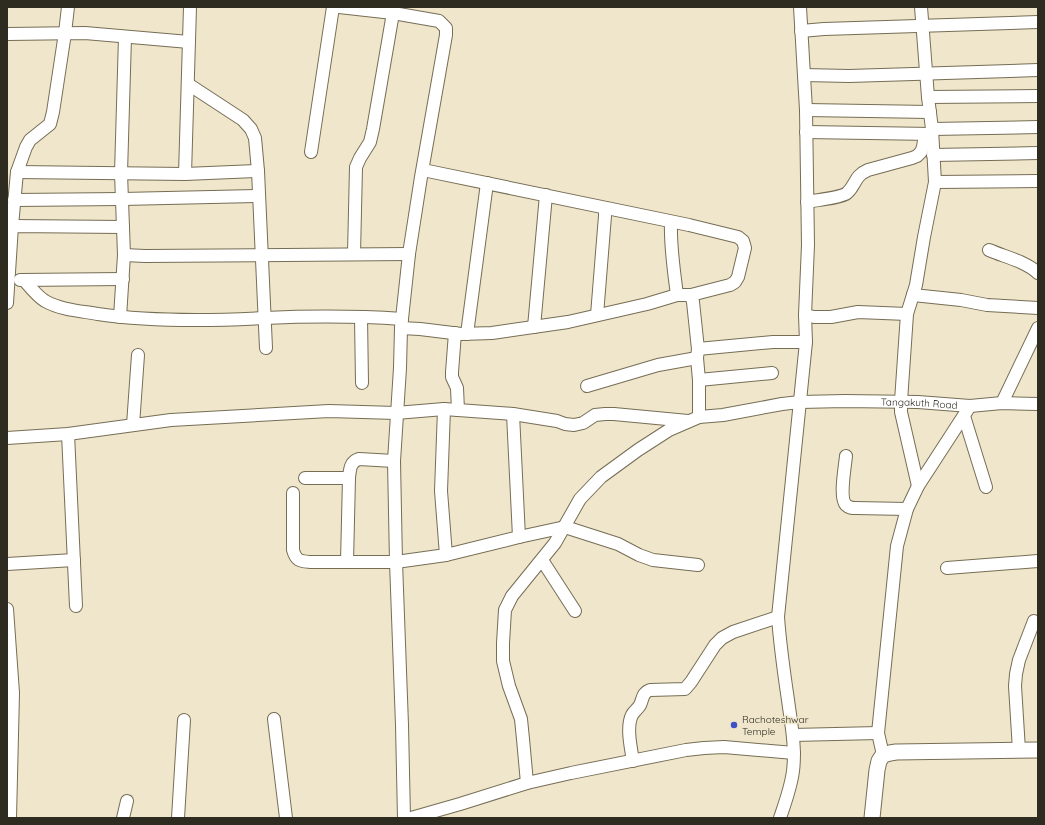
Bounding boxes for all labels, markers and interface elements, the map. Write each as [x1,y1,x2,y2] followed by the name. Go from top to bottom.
[881,395,958,412] street label: Tangakuth Road
[742,713,809,738] place label: Rachoteshwar Temple
[729,720,739,730] marker: Rachoteshwar Temple

